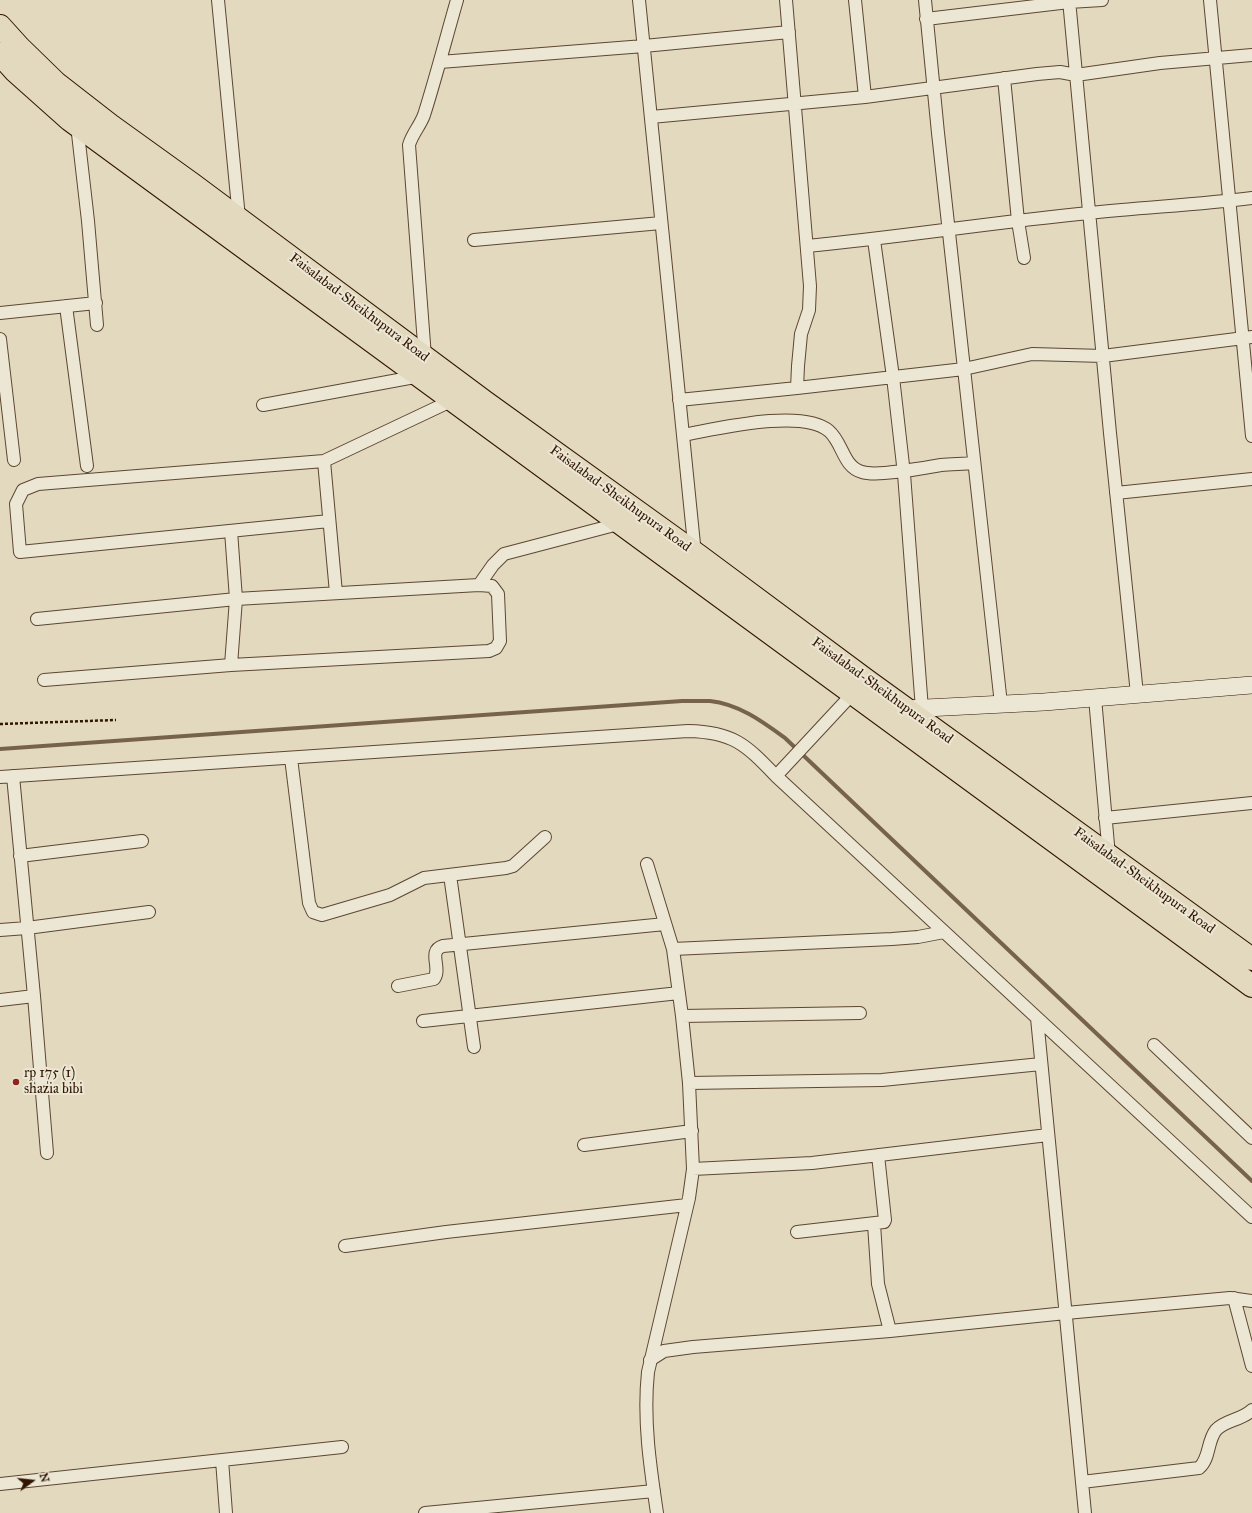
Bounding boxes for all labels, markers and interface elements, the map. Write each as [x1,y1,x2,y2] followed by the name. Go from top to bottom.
[286,250,432,366] street label: Faisalabad-Sheikhupura Road
[546,442,694,556] street label: Faisalabad-Sheikhupura Road
[808,634,956,748] street label: Faisalabad-Sheikhupura Road
[1070,824,1218,938] street label: Faisalabad-Sheikhupura Road
[24,1066,83,1098] place label: rp 175 (1) shazia bibi
[11,1077,21,1087] marker: rp 175 (1) shazia bibi
[12,1461,52,1501] north arrow
[37,1472,52,1484] text: N

